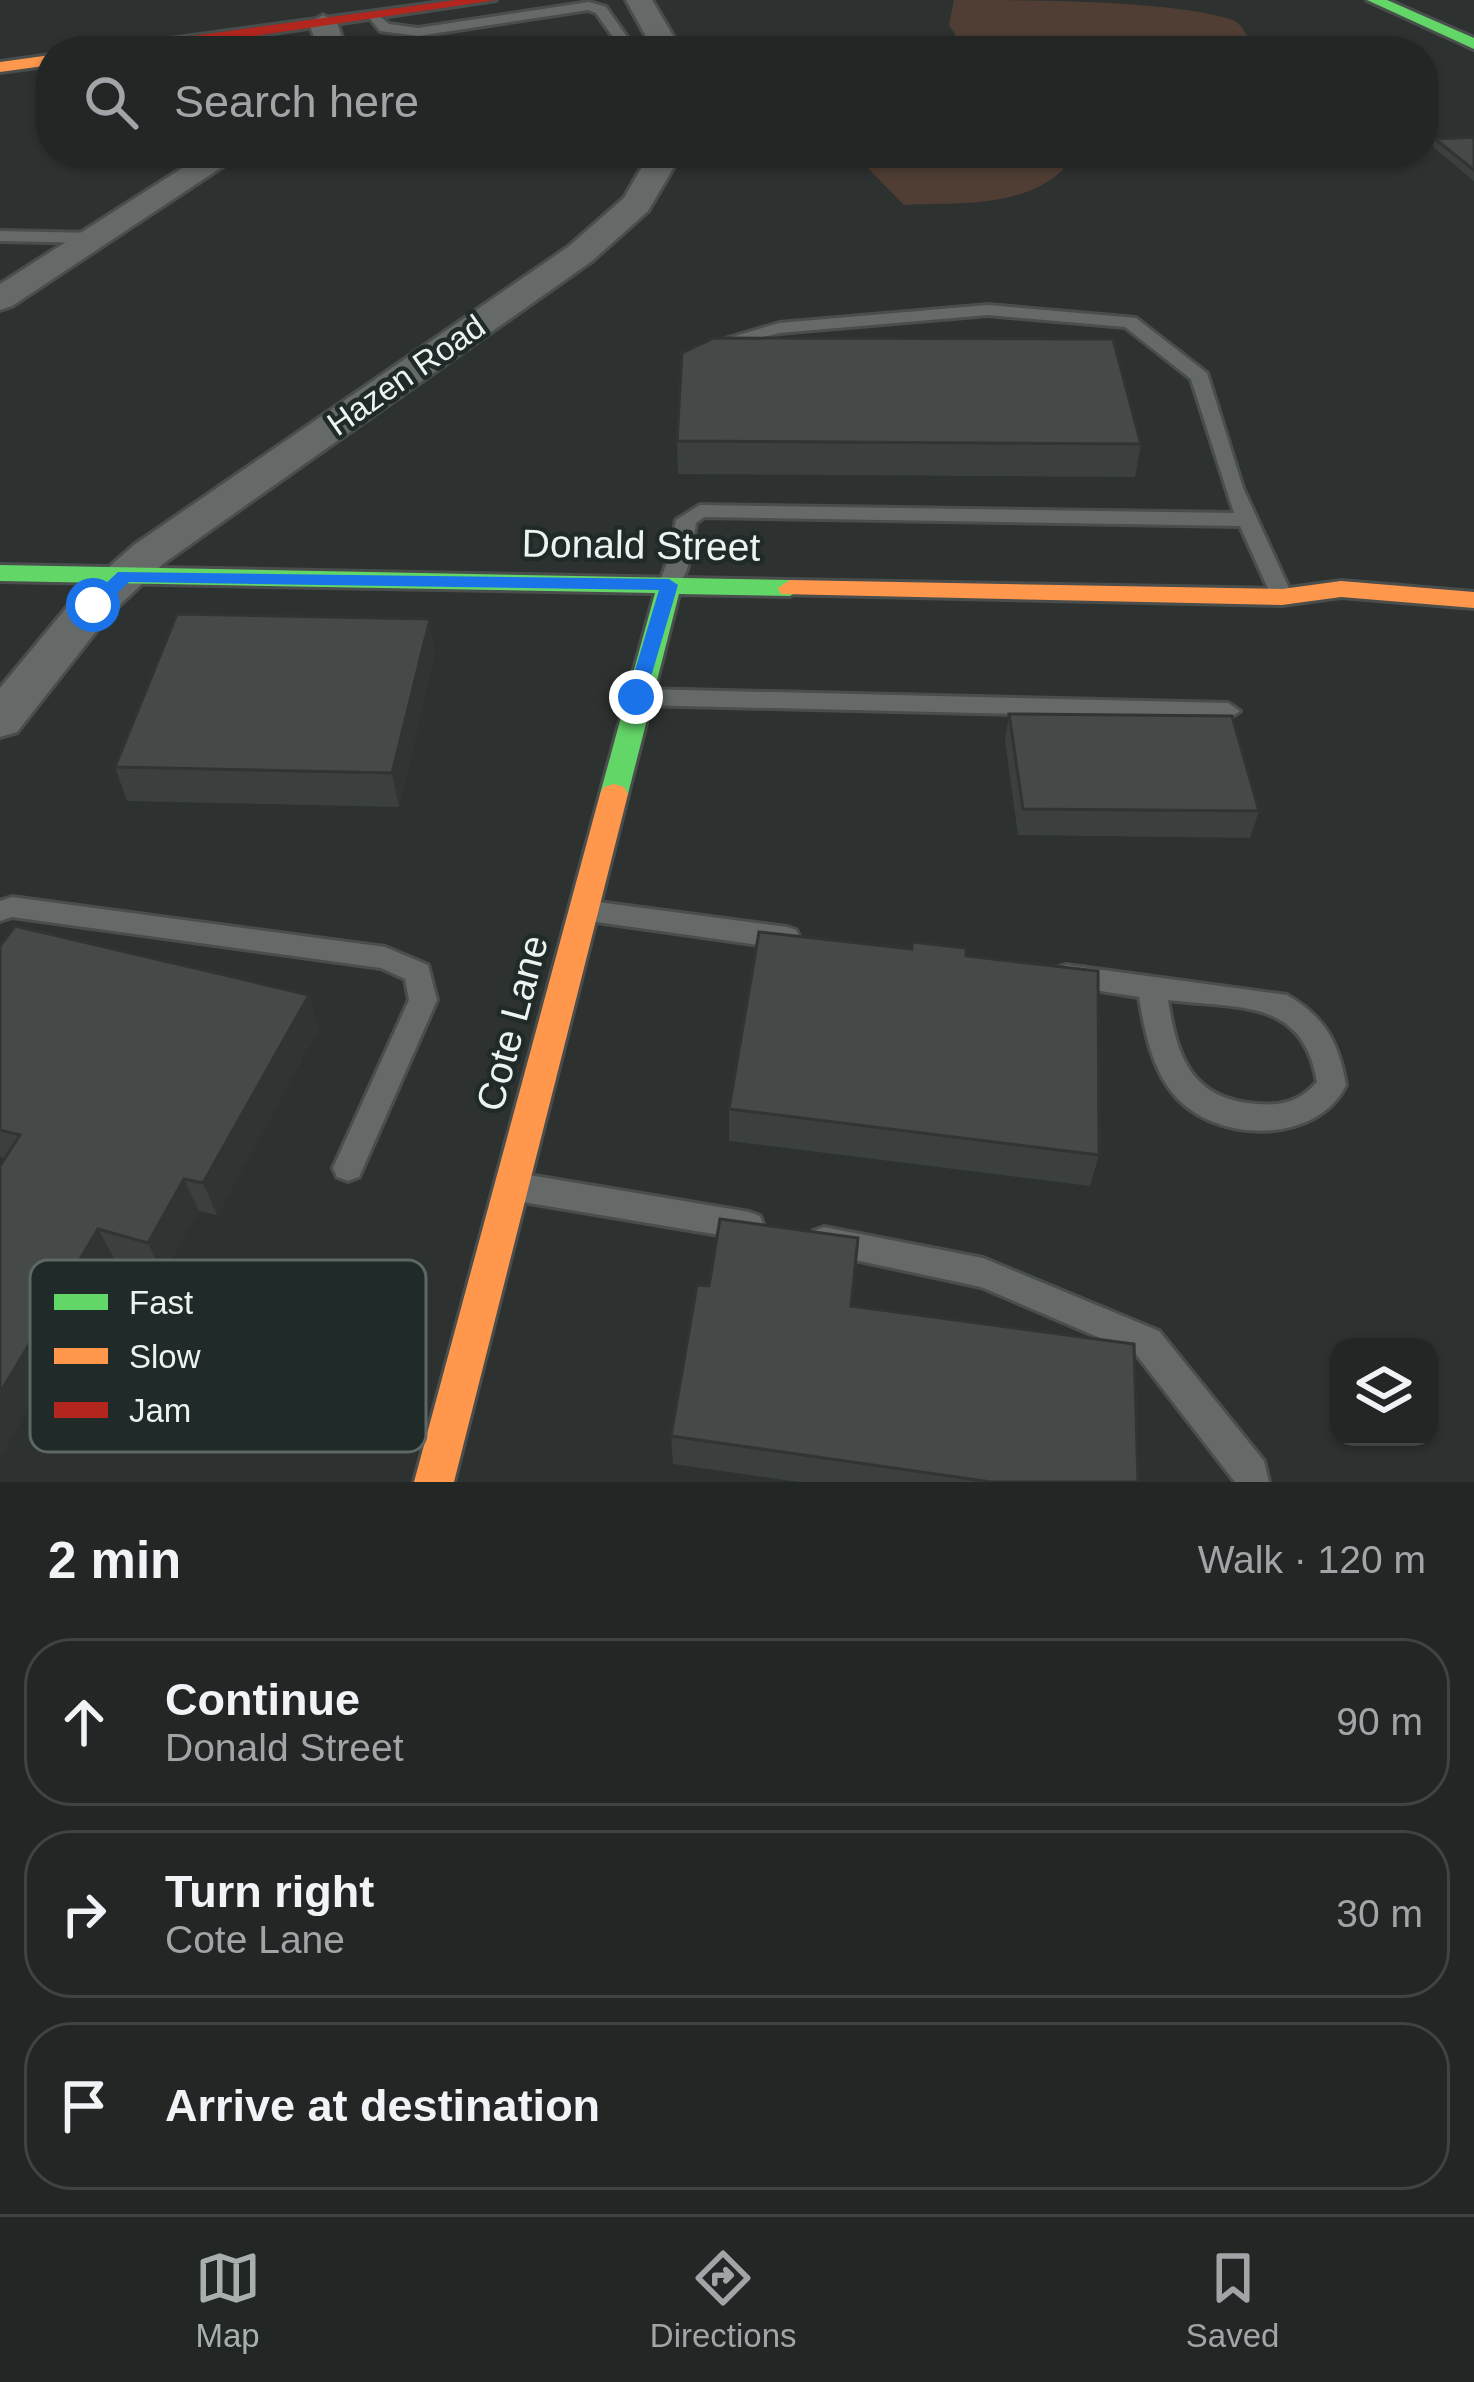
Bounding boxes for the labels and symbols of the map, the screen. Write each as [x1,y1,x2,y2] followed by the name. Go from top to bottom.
[320,307,492,443] street label: Hazen Road
[521,521,761,569] street label: Donald Street
[66,578,120,632] route start
[609,670,663,724] route end
[468,931,556,1115] street label: Cote Lane
[30,1260,426,1452] legend
[129,1284,193,1321] text: Fast
[129,1338,201,1375] text: Slow
[129,1392,191,1429] text: Jam

